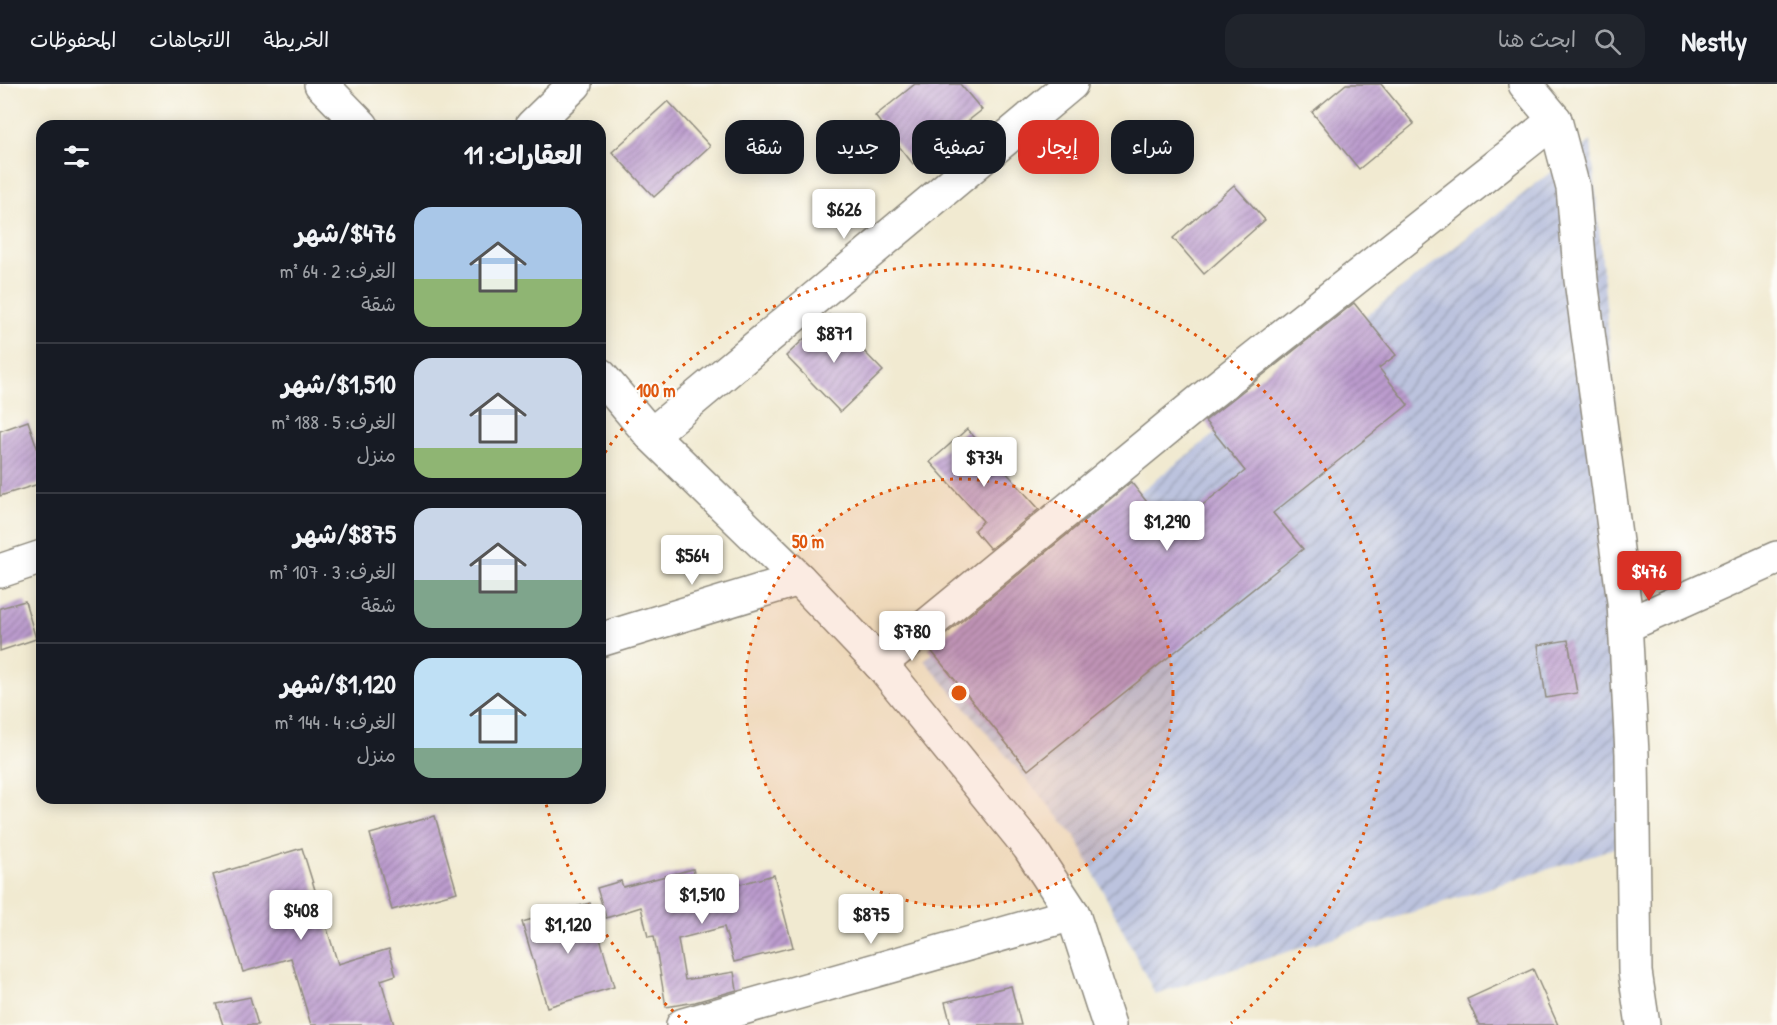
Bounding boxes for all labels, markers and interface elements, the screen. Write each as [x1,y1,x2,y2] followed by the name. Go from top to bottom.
[1225,14,1645,68] search box
[1681,22,1747,60] text: Nestly
[1498,24,1576,54] text: ابحث هنا
[30,25,116,54] text: المحفوظات
[149,25,231,54] text: الاتجاهات
[264,25,329,54] text: الخريطة
[1591,25,1624,58] icon: search
[725,120,804,174] chip: شقة
[816,120,900,174] chip: جديد
[912,120,1006,174] chip: تصفية
[1018,120,1099,174] chip: إيجار
[1111,120,1194,174] chip: شراء
[464,137,582,172] text: العقارات: 11
[60,140,93,173] icon: filters
[808,189,880,240] pin: $626
[826,195,862,222] text: $626
[296,215,396,250] text: $476/شهر
[462,231,534,303] icon: home
[280,257,396,284] text: الغرف: 2 · 64 m²
[361,290,396,317] text: شقة
[798,313,870,364] pin: $871
[816,319,852,346] text: $871
[282,366,396,401] text: $1,510/شهر
[636,378,676,403] text: 100 m
[462,382,534,454] icon: home
[272,408,396,435] text: الغرف: 5 · 188 m²
[948,437,1020,488] pin: $734
[357,441,396,468] text: منزل
[966,443,1002,470] text: $734
[1118,501,1216,552] pin: $1,290
[1143,507,1191,534] text: $1,290
[293,516,396,551] text: $875/شهر
[792,529,824,554] text: 50 m
[462,532,534,604] icon: home
[656,535,728,586] pin: $564
[675,541,709,568] text: $564
[1613,551,1685,602] pin: $476
[1631,557,1667,584] text: $476
[270,558,396,585] text: الغرف: 3 · 107 m²
[361,591,396,618] text: شقة
[876,611,948,662] pin: $780
[893,617,931,644] text: $780
[281,666,396,701] text: $1,120/شهر
[462,682,534,754] icon: home
[949,683,969,703] centre of rings
[275,708,396,735] text: الغرف: 4 · 144 m²
[357,741,396,768] text: منزل
[653,874,751,925] pin: $1,510
[679,880,725,907] text: $1,510
[265,890,337,941] pin: $408
[835,894,907,945] pin: $875
[283,896,319,923] text: $408
[852,900,890,927] text: $875
[519,904,617,955] pin: $1,120
[544,910,592,937] text: $1,120

